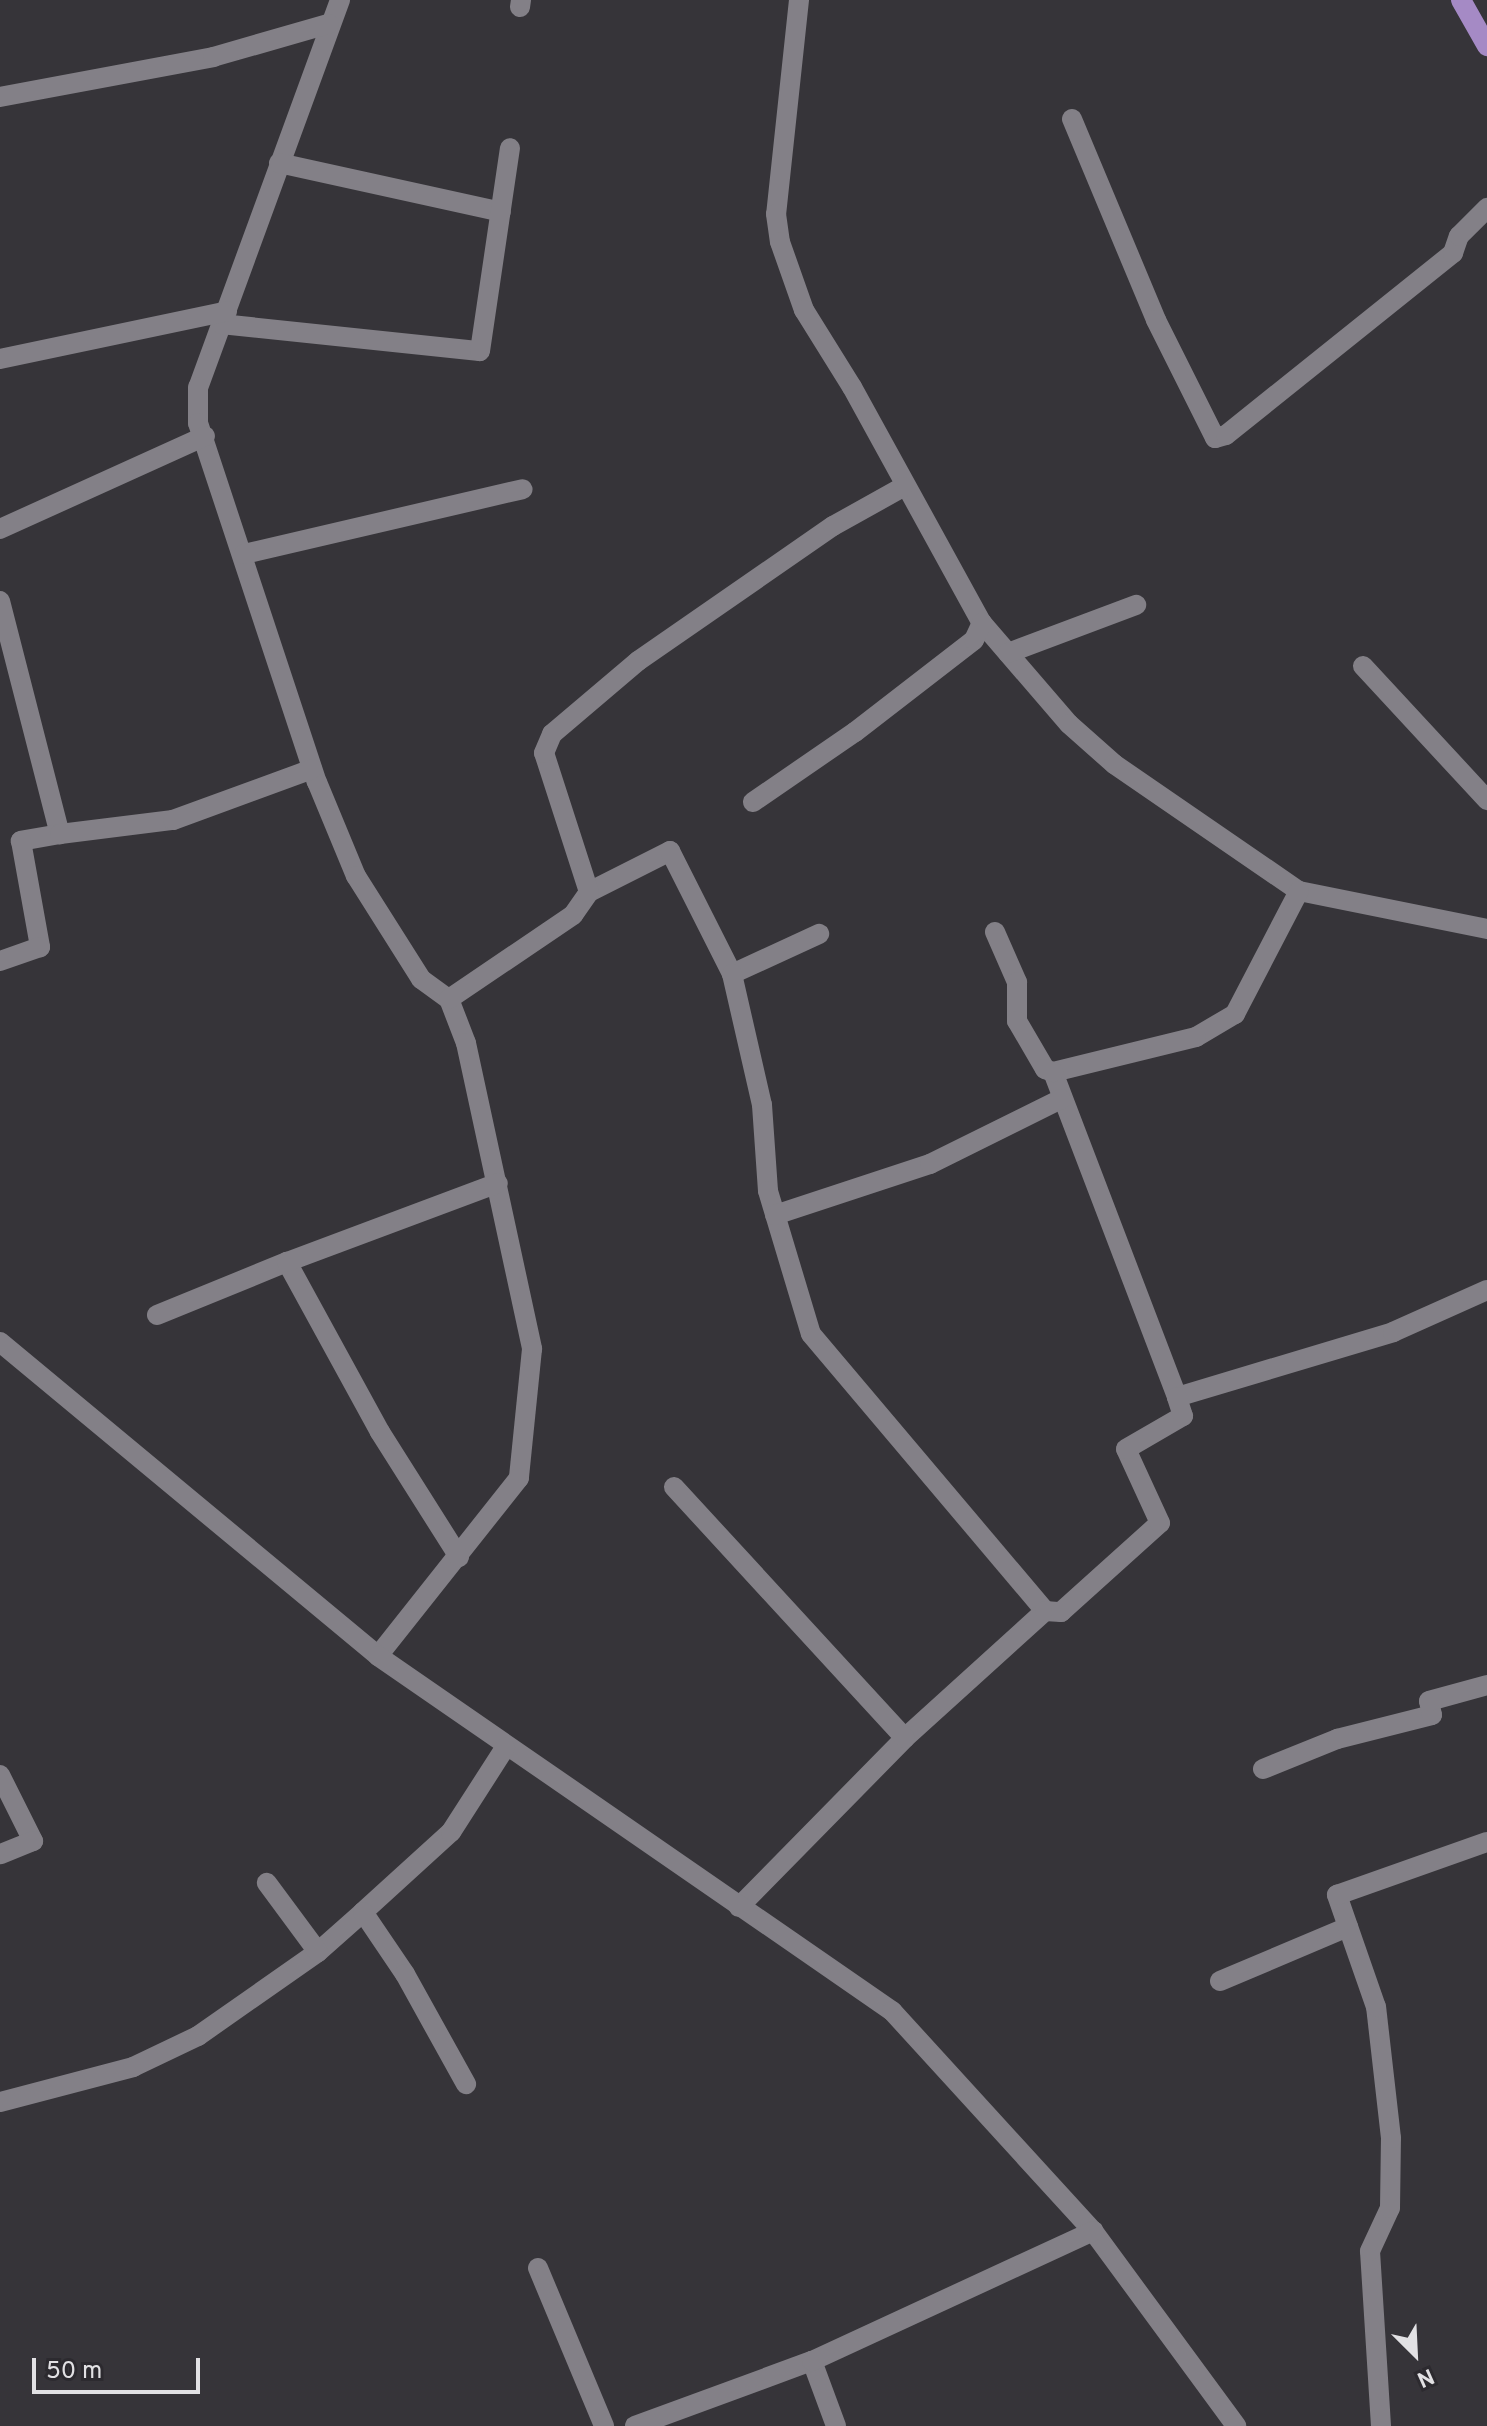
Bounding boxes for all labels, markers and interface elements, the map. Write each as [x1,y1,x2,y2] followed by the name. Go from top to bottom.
[1375,2314,1455,2394] north arrow
[36,2342,204,2392] scale bar
[46,2357,102,2387] text: 50 m
[1412,2361,1438,2392] text: N

